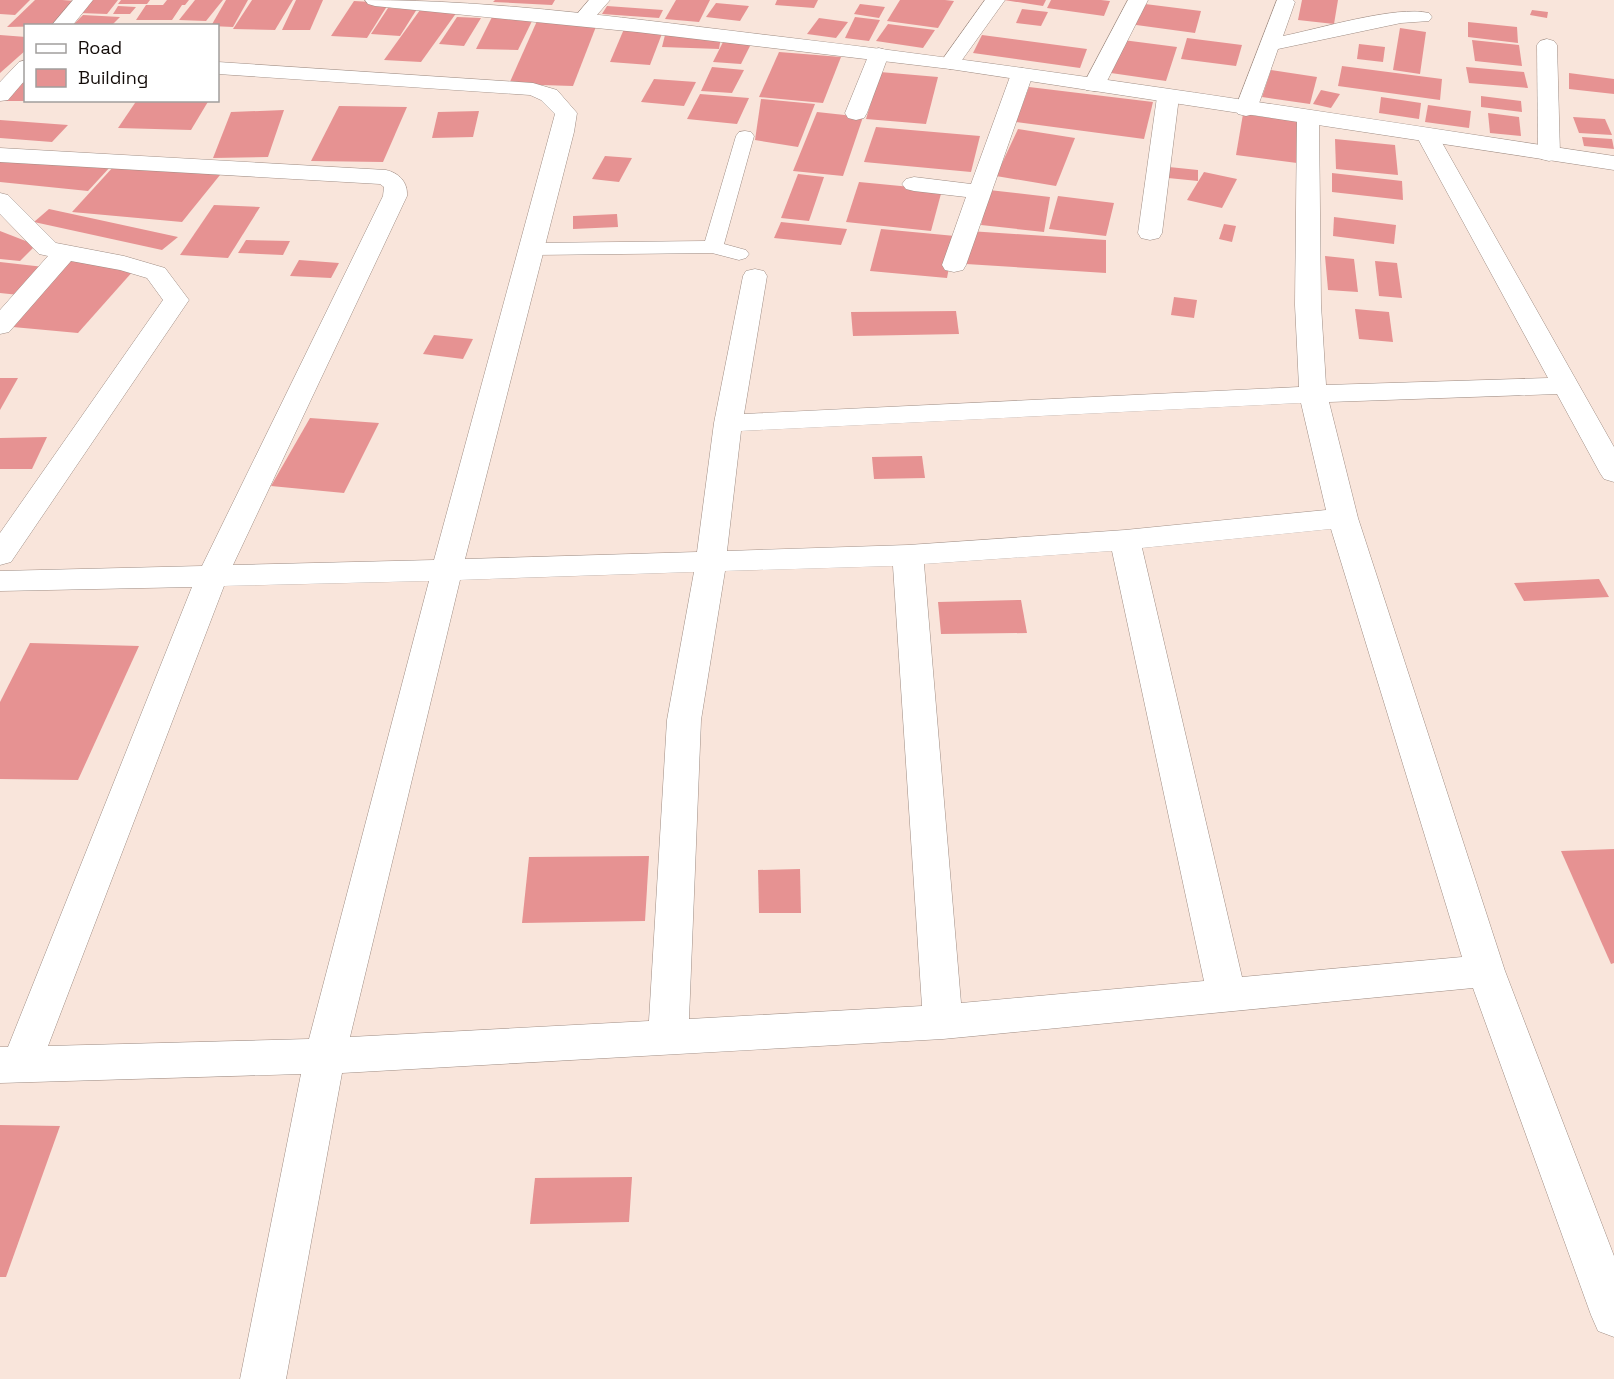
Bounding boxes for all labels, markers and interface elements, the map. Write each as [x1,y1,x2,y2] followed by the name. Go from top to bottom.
[24,24,219,102] legend
[78,36,122,59] text: Road
[78,66,148,89] text: Building

